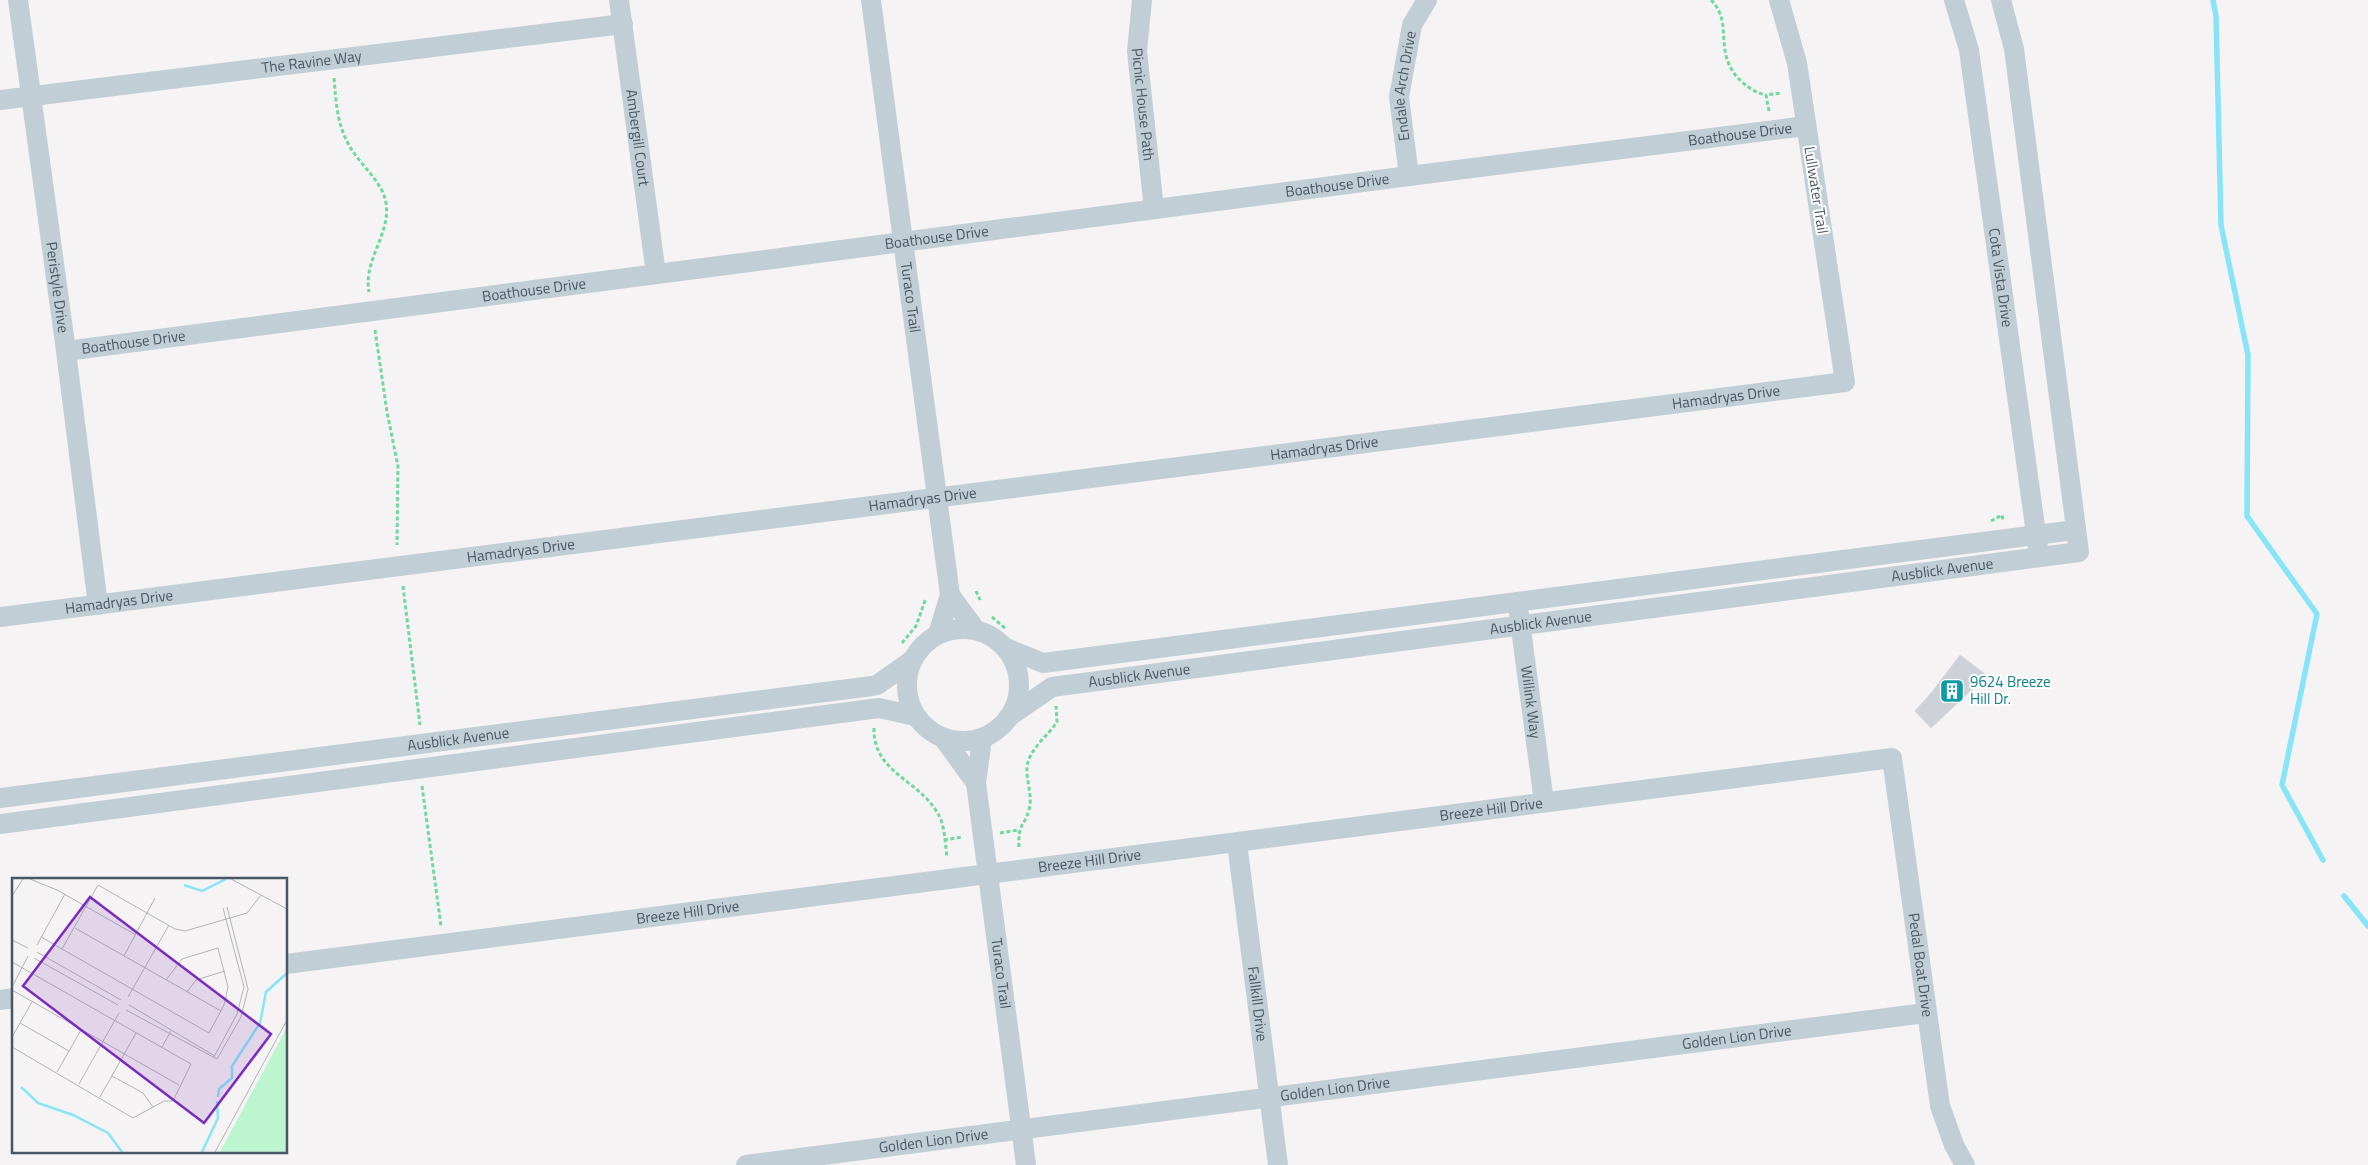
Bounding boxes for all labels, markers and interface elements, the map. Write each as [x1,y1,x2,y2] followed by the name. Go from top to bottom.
[1387,29,1422,142] street label: Endale Arch Drive
[260,44,363,79] street label: The Ravine Way
[1126,47,1161,162] street label: Picnic House Path
[620,88,656,188] street label: Ambergill Court
[1687,116,1793,152] street label: Boathouse Drive
[1798,145,1835,235] street label: Lullwater Trail
[1284,167,1391,203] street label: Boathouse Drive
[883,219,990,255] street label: Boathouse Drive
[1983,226,2019,329] street label: Cota Vista Drive
[40,240,75,334] street label: Peristyle Drive
[895,261,927,334] street label: Turaco Trail
[481,271,587,308] street label: Boathouse Drive
[80,324,187,360] street label: Boathouse Drive
[1671,378,1781,415] street label: Hamadryas Drive
[1269,430,1380,466] street label: Hamadryas Drive
[867,481,978,517] street label: Hamadryas Drive
[465,532,576,568] street label: Hamadryas Drive
[1890,551,1995,588] street label: Ausblick Avenue
[64,583,174,620] street label: Hamadryas Drive
[1488,604,1593,640] street label: Ausblick Avenue
[1087,657,1191,693] street label: Ausblick Avenue
[1515,664,1547,740] street label: Willink Way
[1970,670,2051,710] place label: 9624 Breeze Hill Dr.
[1939,678,1965,704] building icon: 9624 Breeze Hill Dr.
[406,721,511,757] street label: Ausblick Avenue
[1438,791,1544,827] street label: Breeze Hill Drive
[1036,842,1142,878] street label: Breeze Hill Drive
[12,878,288,1152] inset map
[635,894,741,930] street label: Breeze Hill Drive
[1902,911,1940,1018] street label: Pedal Boat Drive
[985,937,1017,1010] street label: Turaco Trail
[1242,965,1274,1043] street label: Fallkill Drive
[1681,1018,1793,1055] street label: Golden Lion Drive
[1279,1070,1391,1107] street label: Golden Lion Drive
[877,1122,989,1159] street label: Golden Lion Drive

